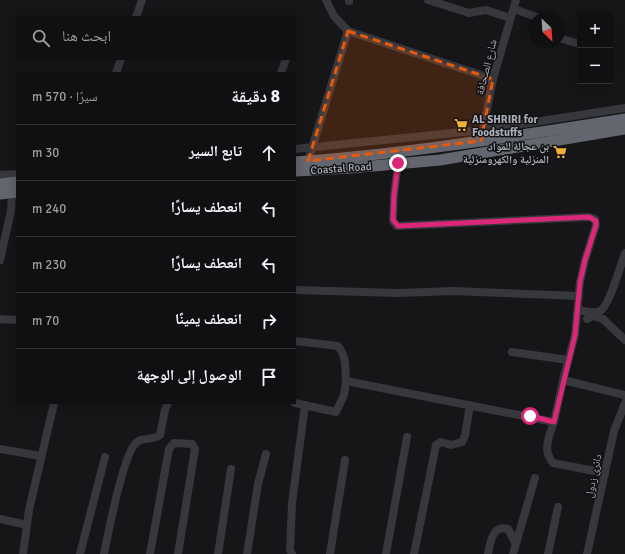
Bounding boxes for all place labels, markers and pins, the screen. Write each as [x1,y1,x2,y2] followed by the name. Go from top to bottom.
[472,113,538,139] place label: AL SHRIRI for Foodstuffs
[453,117,469,133] supermarket icon: AL SHRIRI for Foodstuffs
[463,140,549,166] place label: بن عجالة للمواد المنزلية والكهرومنزلية
[552,144,568,160] supermarket icon: بن عجالة للمواد المنزلية والكهرومنزلية

